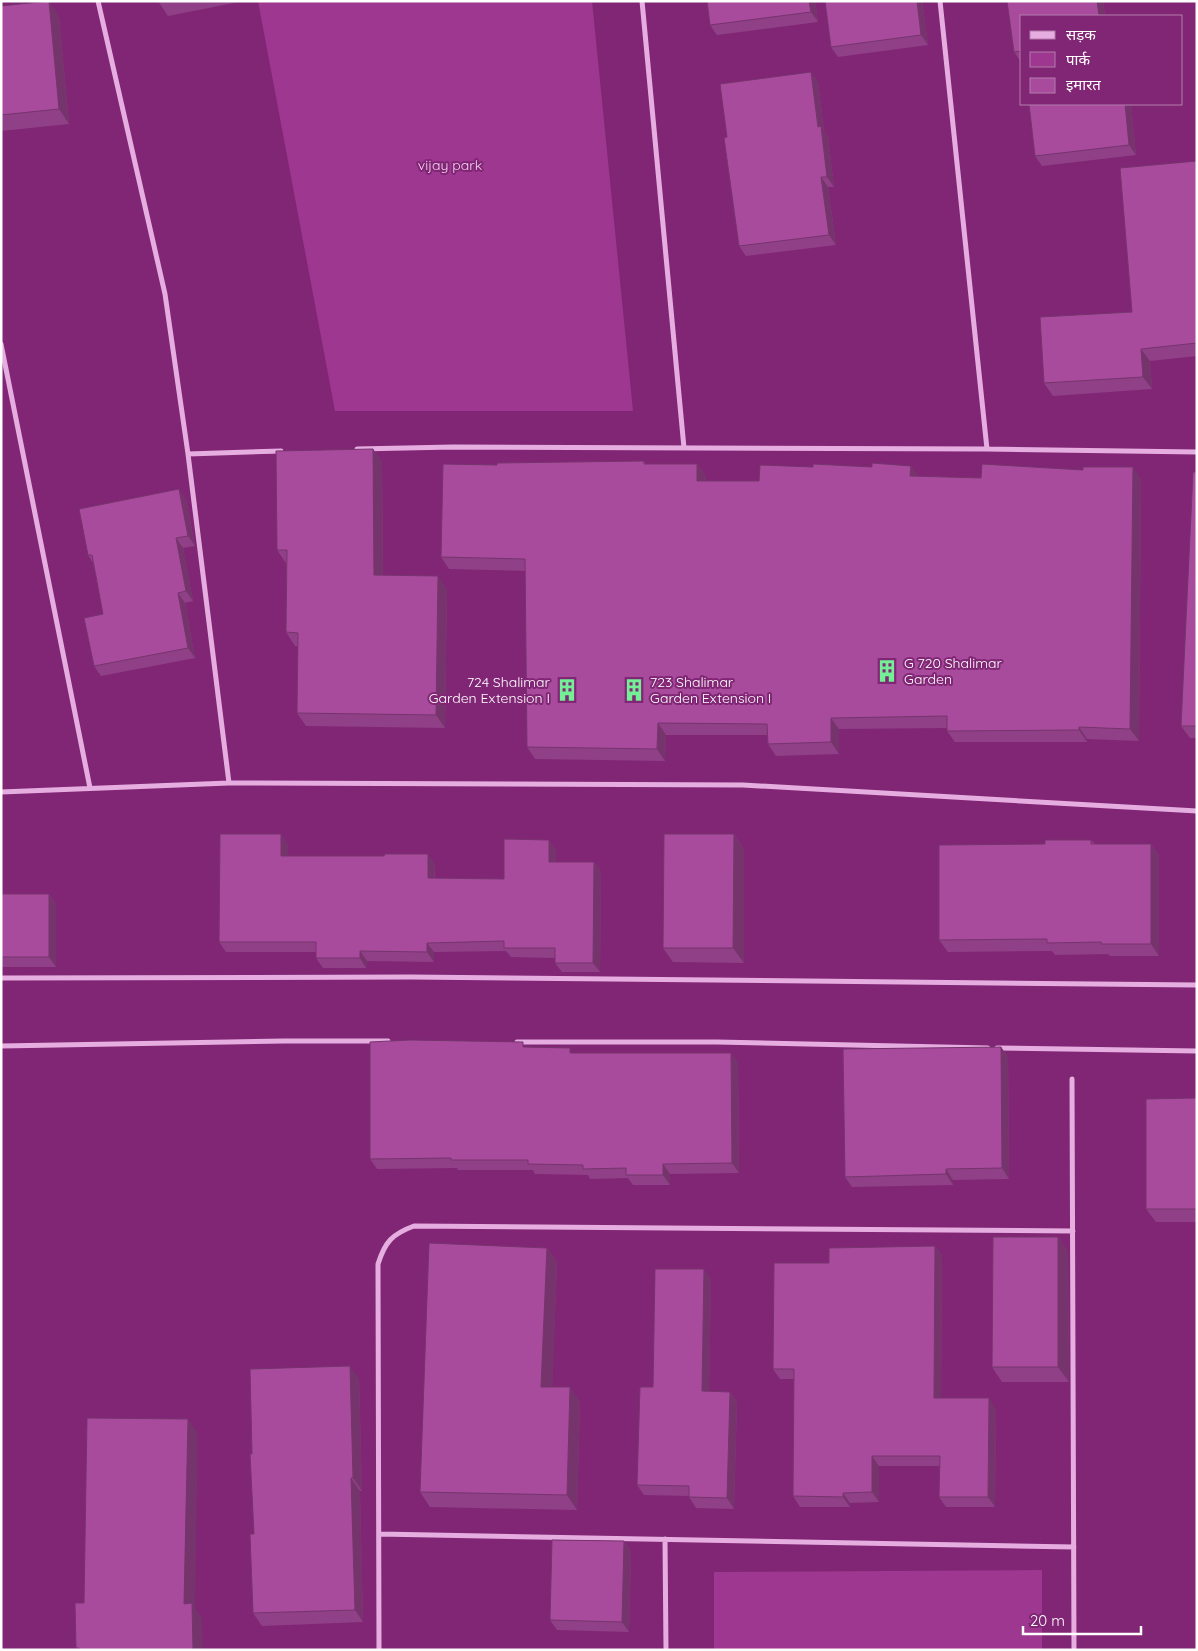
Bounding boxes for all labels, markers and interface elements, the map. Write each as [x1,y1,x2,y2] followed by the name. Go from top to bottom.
[1020,15,1183,105] legend
[1066,25,1096,44] text: सड़क
[1066,50,1090,69] text: पार्क
[1066,75,1101,94] text: इमारत
[418,156,482,174] park label: vijay park
[904,654,1002,688] place label: G 720 Shalimar Garden
[874,658,900,684] building icon: G 720 Shalimar Garden
[429,673,551,707] place label: 724 Shalimar Garden Extension I
[650,673,771,707] place label: 723 Shalimar Garden Extension I
[554,677,580,703] building icon: 724 Shalimar Garden Extension I
[621,677,647,703] building icon: 723 Shalimar Garden Extension I
[1023,1604,1140,1636] scale bar
[1030,1611,1065,1630] text: 20 m

